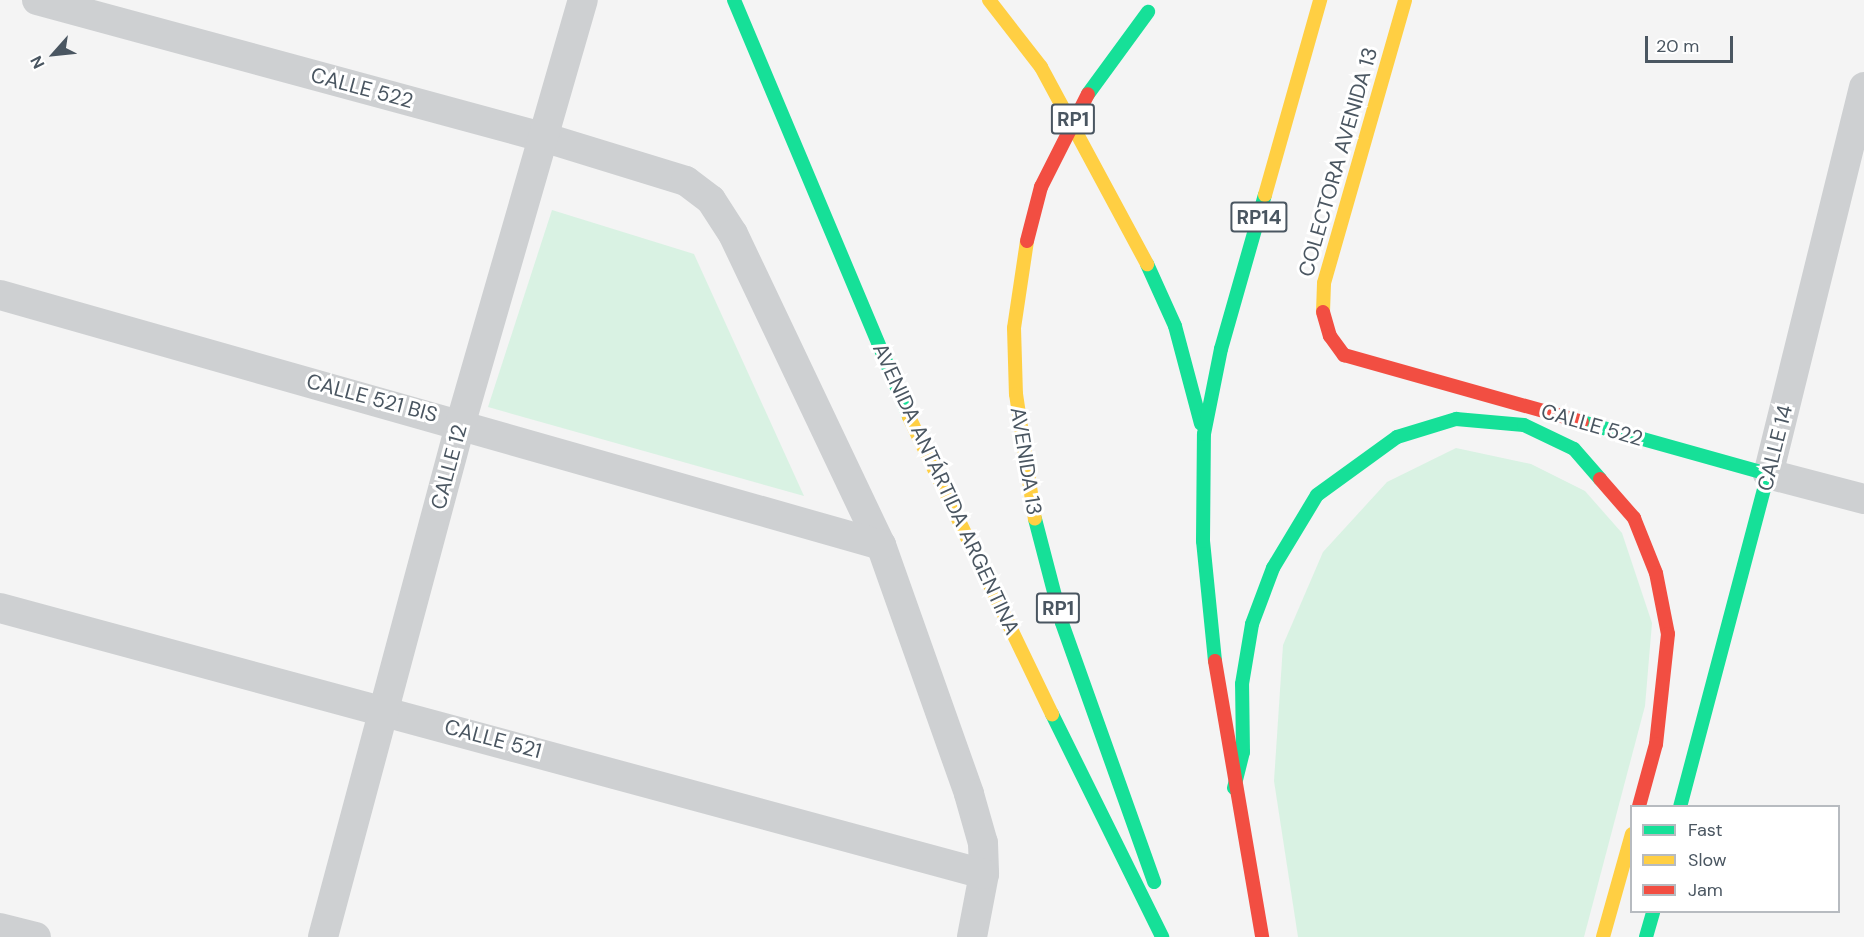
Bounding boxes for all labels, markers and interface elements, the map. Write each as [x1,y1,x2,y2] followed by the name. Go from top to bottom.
[24,24,84,84] north arrow
[1648,24,1736,62] scale bar
[1656,34,1699,58] text: 20 m
[1293,44,1383,280] street label: COLECTORA AVENIDA 13
[26,52,50,72] text: N
[308,62,416,114] street label: CALLE 522
[1050,102,1096,136] road number: RP1
[1229,200,1289,234] road number: RP14
[867,339,1025,639] street label: AVENIDA ANTÁRTIDA ARGENTINA
[304,368,440,428] street label: CALLE 521 BIS
[1538,398,1646,452] street label: CALLE 522
[1752,402,1798,494] street label: CALLE 14
[1005,405,1047,517] street label: AVENIDA 13
[426,422,472,512] street label: CALLE 12
[1036,591,1080,625] road number: RP1
[442,714,544,764] street label: CALLE 521
[1630,805,1840,913] legend
[1688,818,1723,842] text: Fast
[1688,848,1727,872] text: Slow
[1688,878,1723,902] text: Jam

